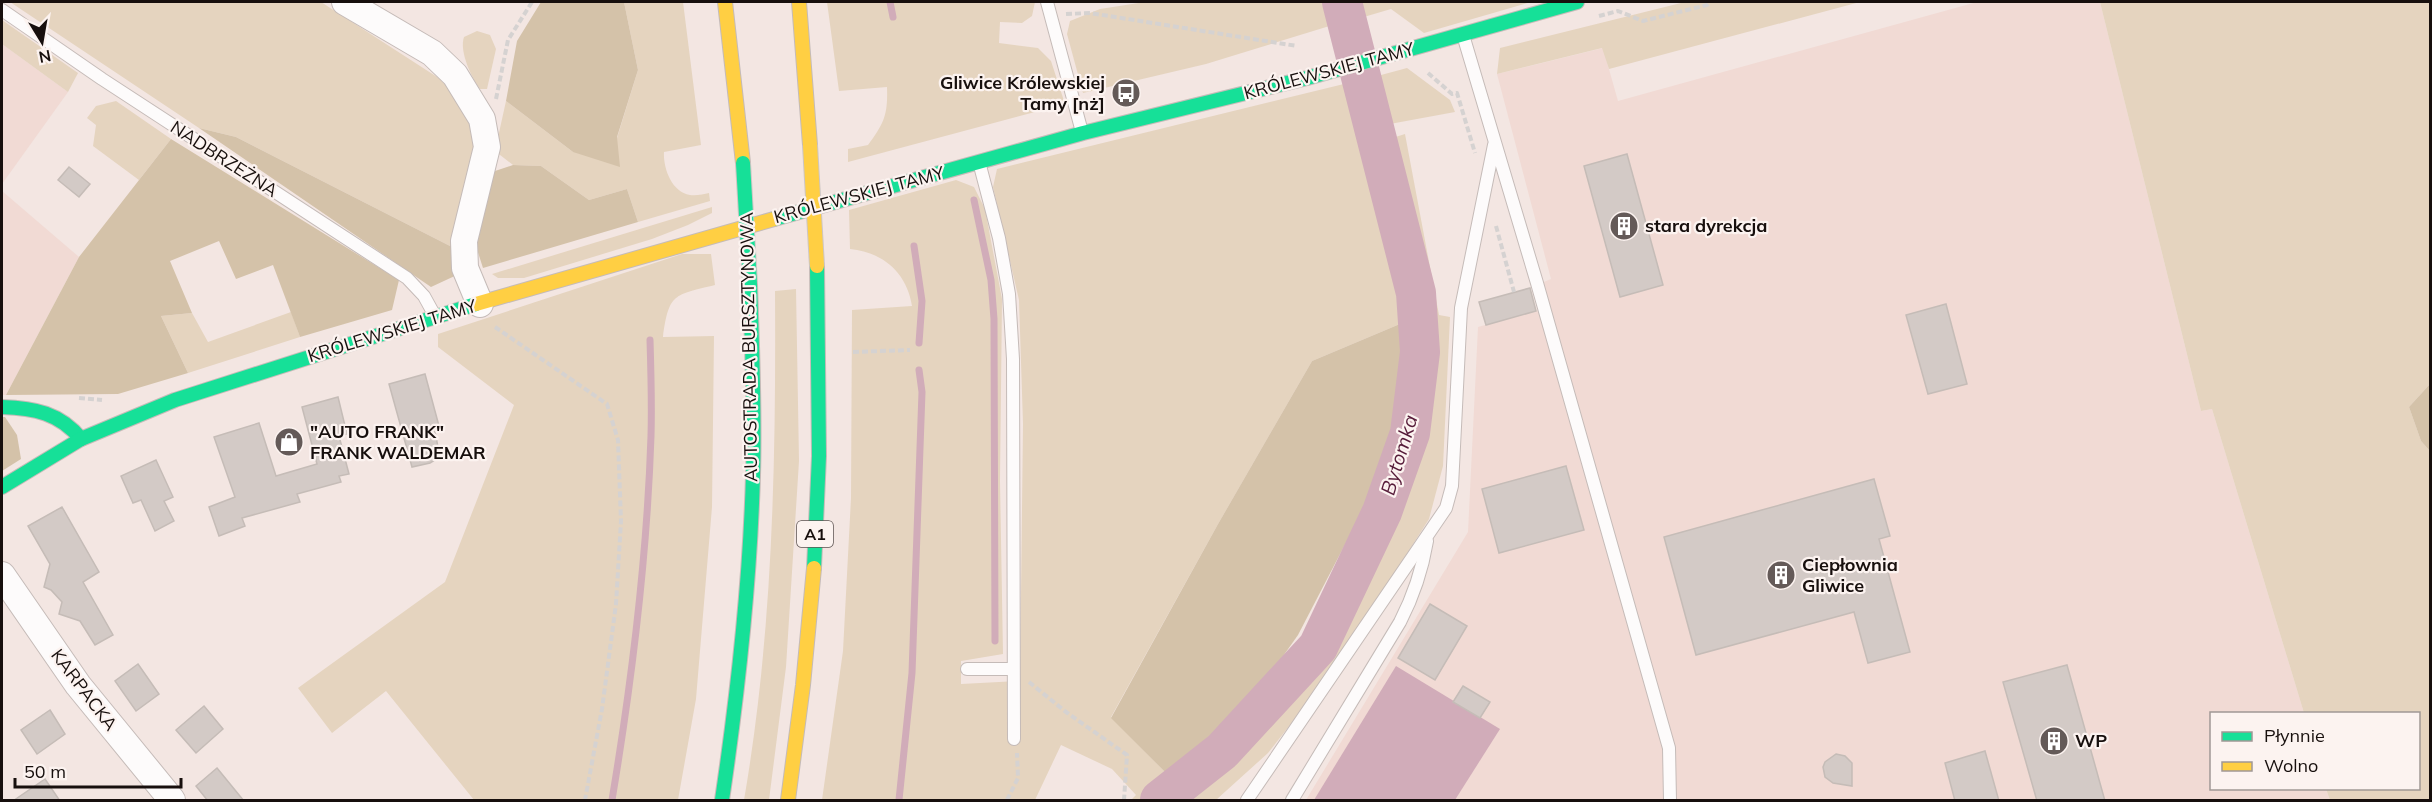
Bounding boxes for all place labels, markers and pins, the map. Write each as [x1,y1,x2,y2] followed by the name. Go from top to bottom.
[940,71,1105,115] place label: Gliwice Królewskiej Tamy [nż]
[1110,77,1142,109] bus stop icon: Gliwice Królewskiej Tamy [nż]
[1608,210,1640,242] building icon: stara dyrekcja
[1645,214,1767,237] place label: stara dyrekcja
[310,420,486,464] place label: "AUTO FRANK" FRANK WALDEMAR
[273,426,305,458] shop icon: "AUTO FRANK" FRANK WALDEMAR
[1802,553,1898,597] place label: Ciepłownia Gliwice
[1765,559,1797,591] building icon: Ciepłownia Gliwice
[2038,725,2070,757] building icon: WP
[2075,729,2107,752] place label: WP

